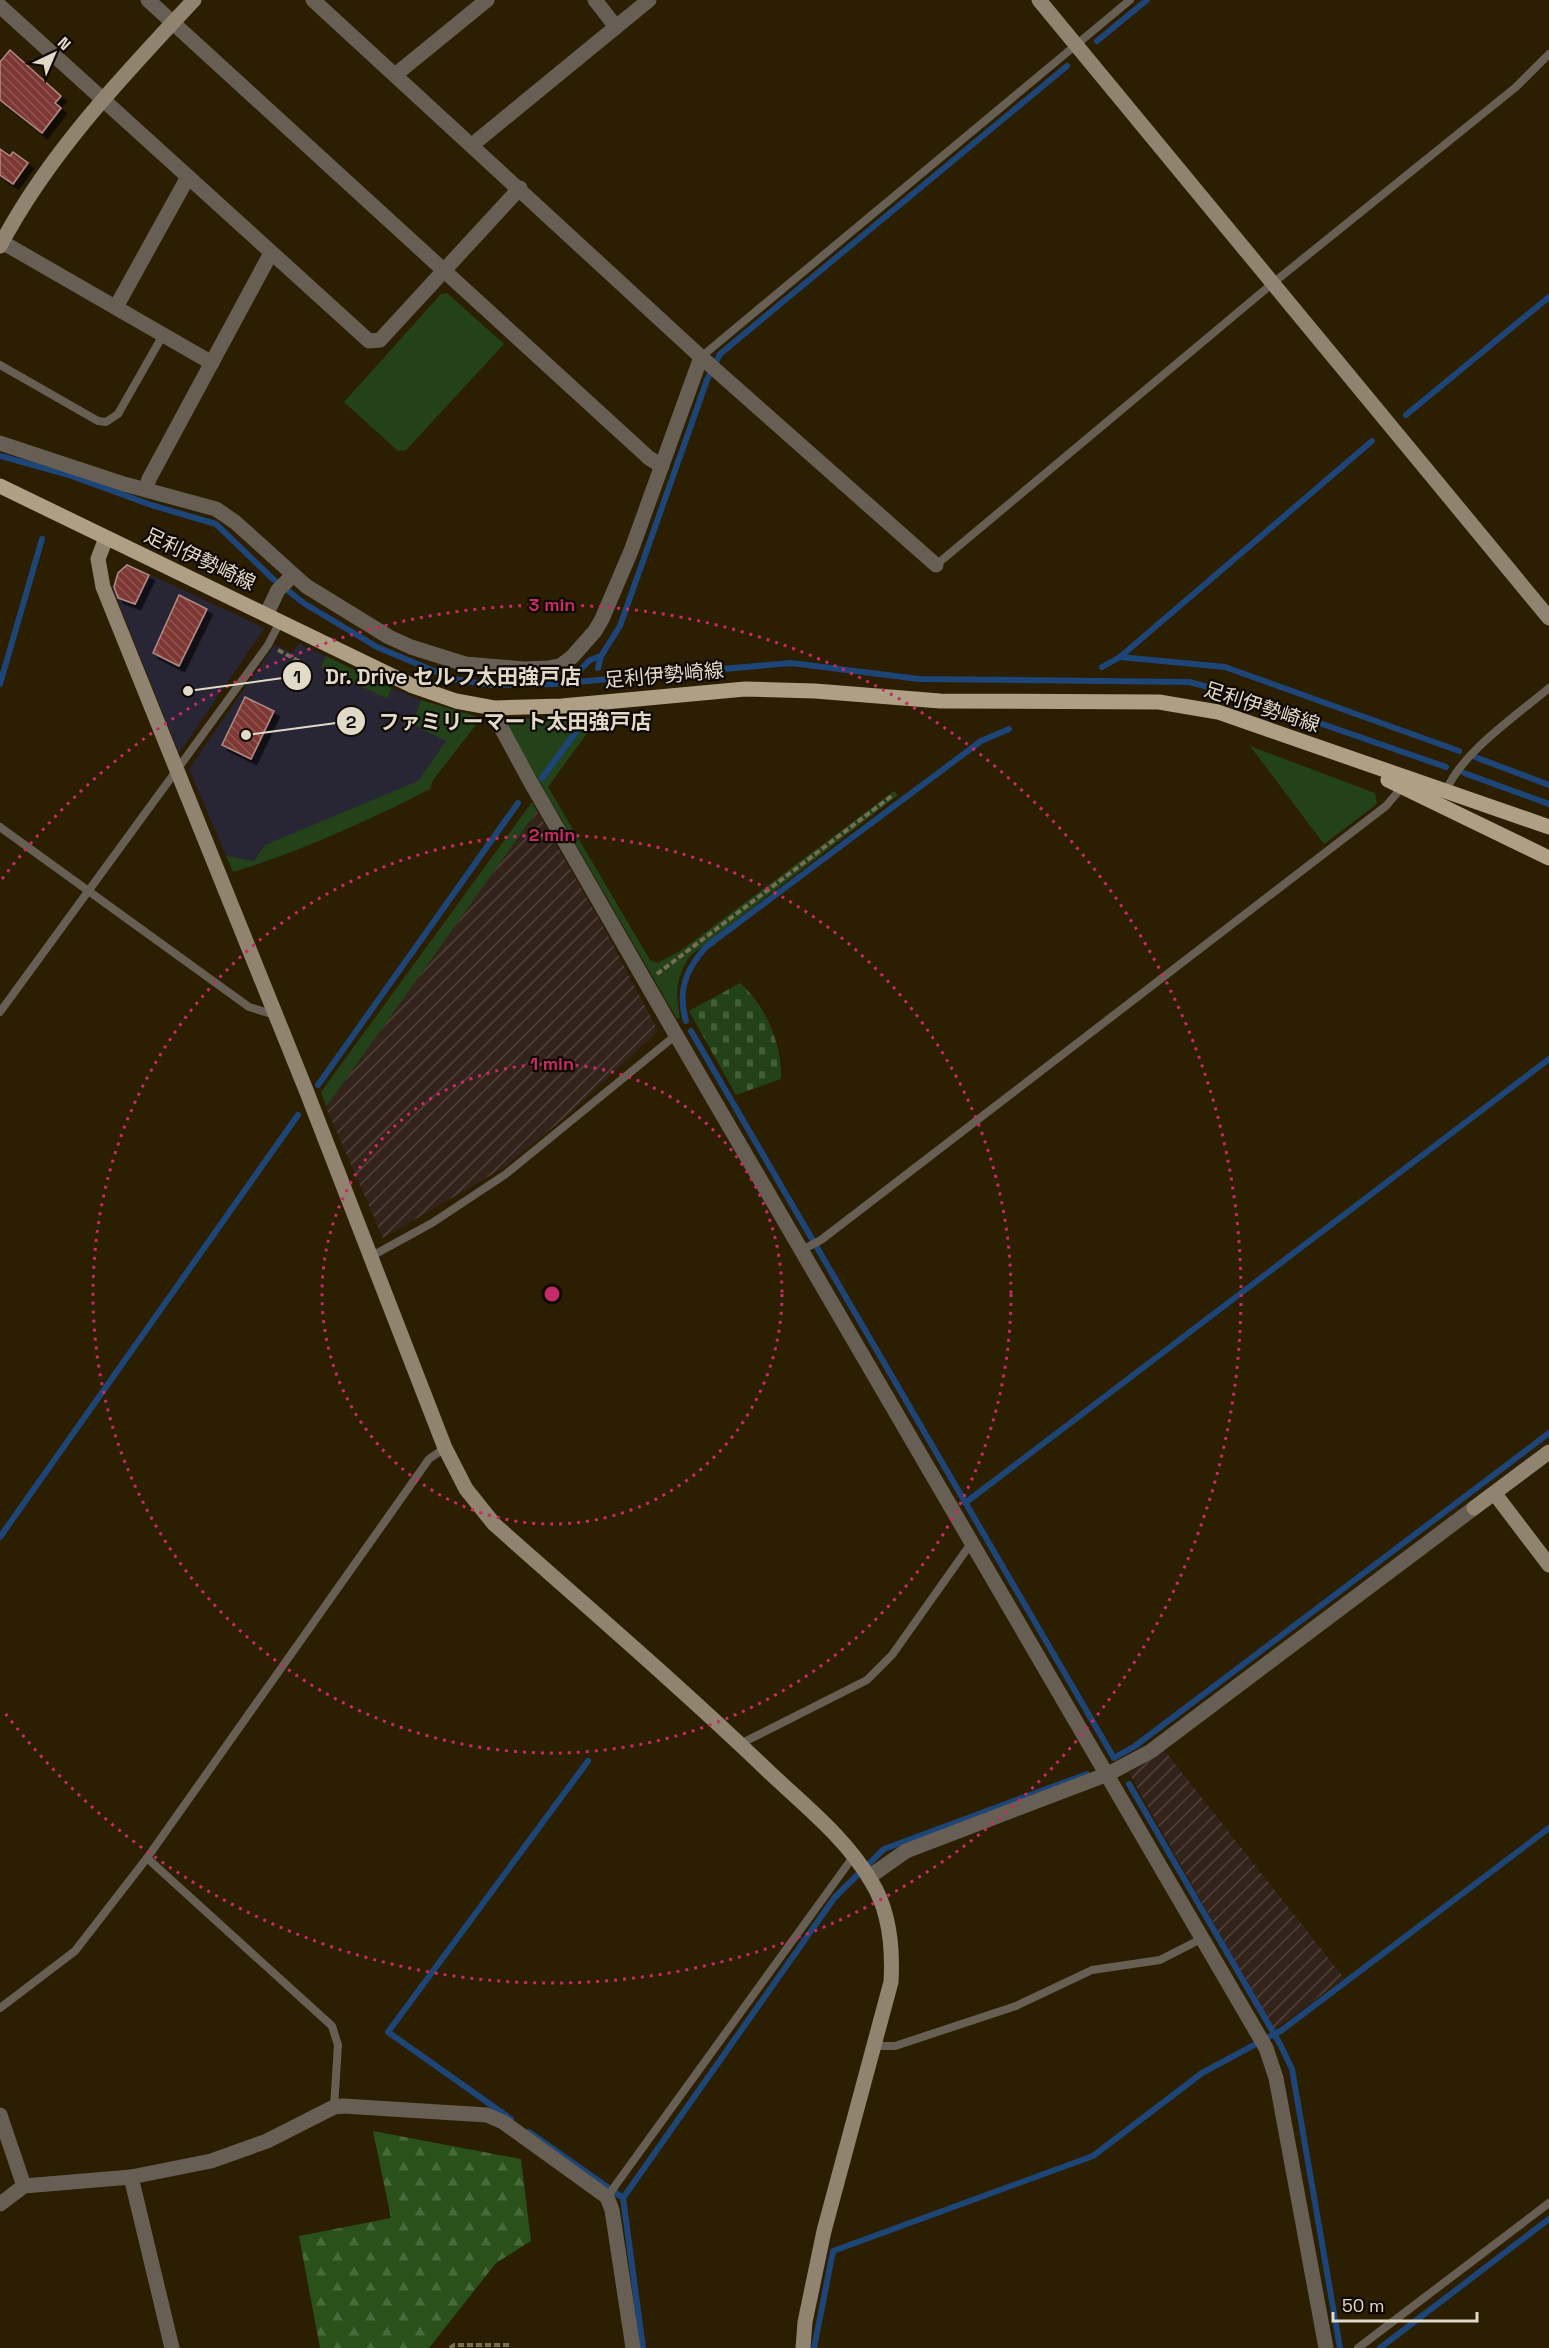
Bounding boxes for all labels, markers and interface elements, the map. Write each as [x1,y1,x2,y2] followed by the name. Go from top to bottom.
[24,24,84,84] north arrow
[53,32,75,55] text: N
[140,522,260,596] street label: 足利伊勢崎線
[529,593,575,616] text: 3 min
[282,657,593,696] callout: Dr. Drive セルフ太田強戸店
[603,657,725,693] street label: 足利伊勢崎線
[325,663,581,690] text: Dr. Drive セルフ太田強戸店
[293,665,301,688] text: 1
[1201,676,1323,738] street label: 足利伊勢崎線
[336,702,663,741] callout: ファミリーマート太田強戸店
[379,708,652,735] text: ファミリーマート太田強戸店
[346,710,357,733] text: 2
[529,823,575,846] text: 2 min
[530,1052,574,1075] text: 1 min
[542,1284,562,1304] centre of rings
[1333,2285,1477,2323] scale bar
[1342,2294,1384,2317] text: 50 m

